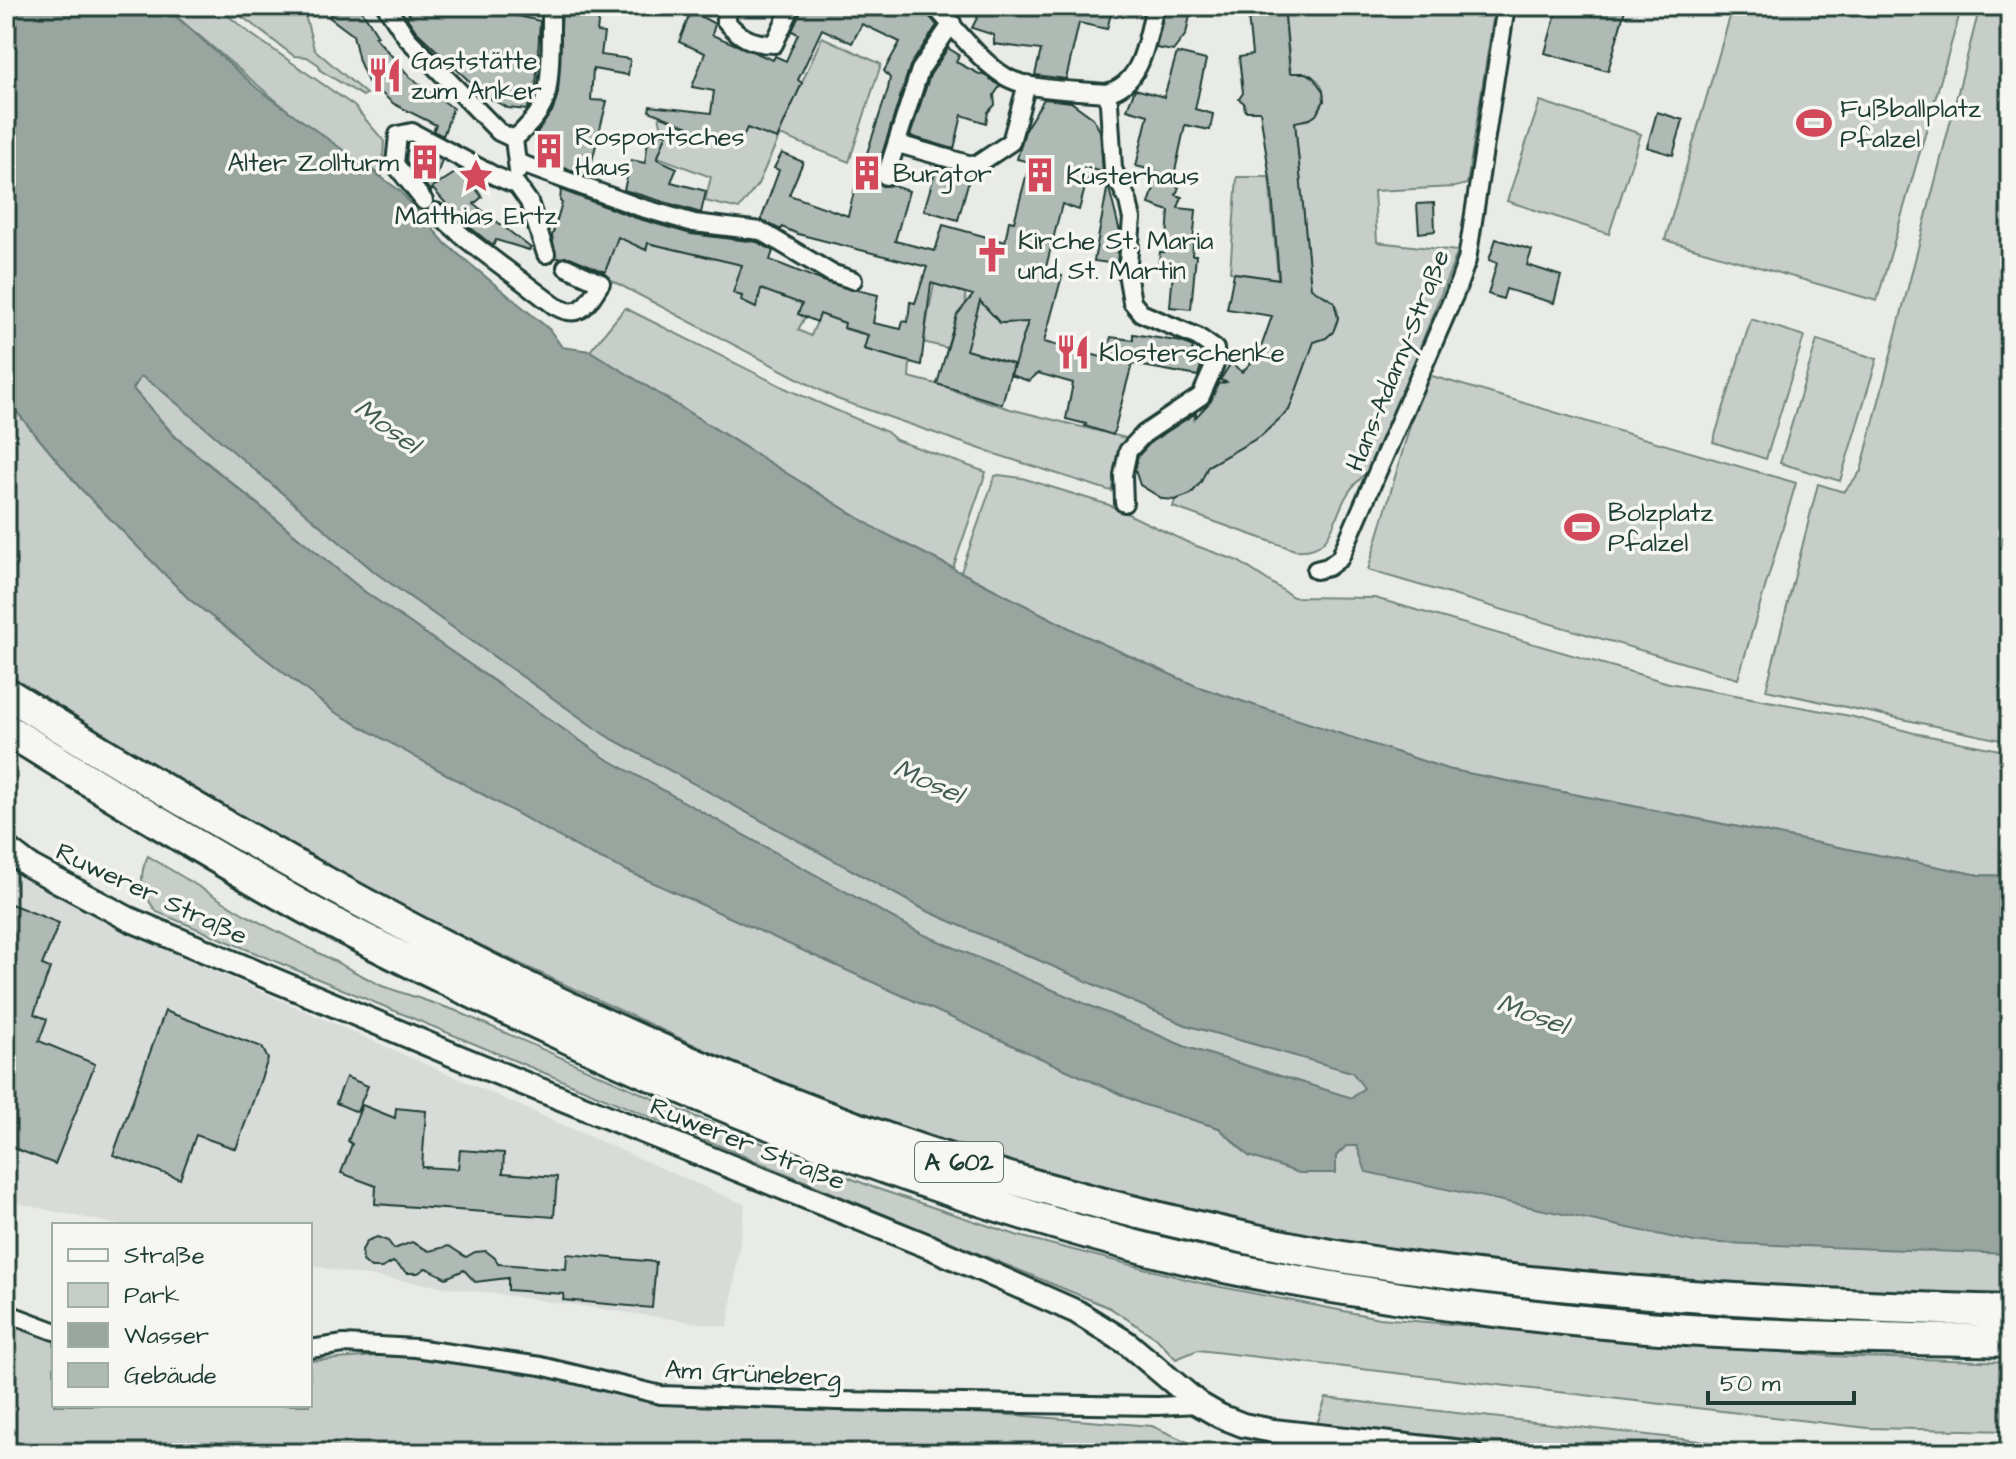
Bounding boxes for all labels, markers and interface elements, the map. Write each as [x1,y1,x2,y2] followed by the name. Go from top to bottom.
[411,43,542,109] place label: Gaststätte zum Anker
[366,56,404,94] restaurant icon: Gaststätte zum Anker
[1840,91,1981,157] place label: Fußballplatz Pfalzel
[1795,104,1833,142] sports icon: Fußballplatz Pfalzel
[575,119,745,185] place label: Rosportsches Haus
[530,132,568,170] building icon: Rosportsches Haus
[406,143,444,181] building icon: Alter Zollturm
[227,145,400,181] place label: Alter Zollturm
[848,154,886,192] building icon: Burgtor
[893,156,992,194] place label: Burgtor
[1021,156,1059,194] building icon: Küsterhaus
[457,157,495,195] place icon: Matthias Ertz
[1066,158,1199,194] place label: Küsterhaus
[395,198,557,234] place label: Matthias Ertz
[1018,223,1213,289] place label: Kirche St. Maria und St. Martin
[973,236,1011,274] church icon: Kirche St. Maria und St. Martin
[1337,244,1461,477] street label: Hans-Adamy-Straße
[1054,333,1092,371] restaurant icon: Klosterschenke
[1099,335,1285,371] place label: Klosterschenke
[346,389,431,465] water label: Mosel
[1608,495,1713,561] place label: Bolzplatz Pfalzel
[1563,508,1601,546] sports icon: Bolzplatz Pfalzel
[887,749,973,815] water label: Mosel
[50,834,253,954] street label: Ruwerer Straße
[1492,984,1577,1046] water label: Mosel
[645,1088,850,1199] street label: Ruwerer Straße
[915,1142,1003,1182] road number: A 602
[52,1223,312,1407] legend
[124,1239,205,1273] text: Straße
[124,1279,180,1313] text: Park
[124,1319,209,1353] text: Wasser
[664,1351,842,1399] street label: Am Grüneberg
[1708,1355,1854,1405] scale bar
[124,1359,217,1393] text: Gebäude
[1720,1367,1781,1401] text: 50 m

